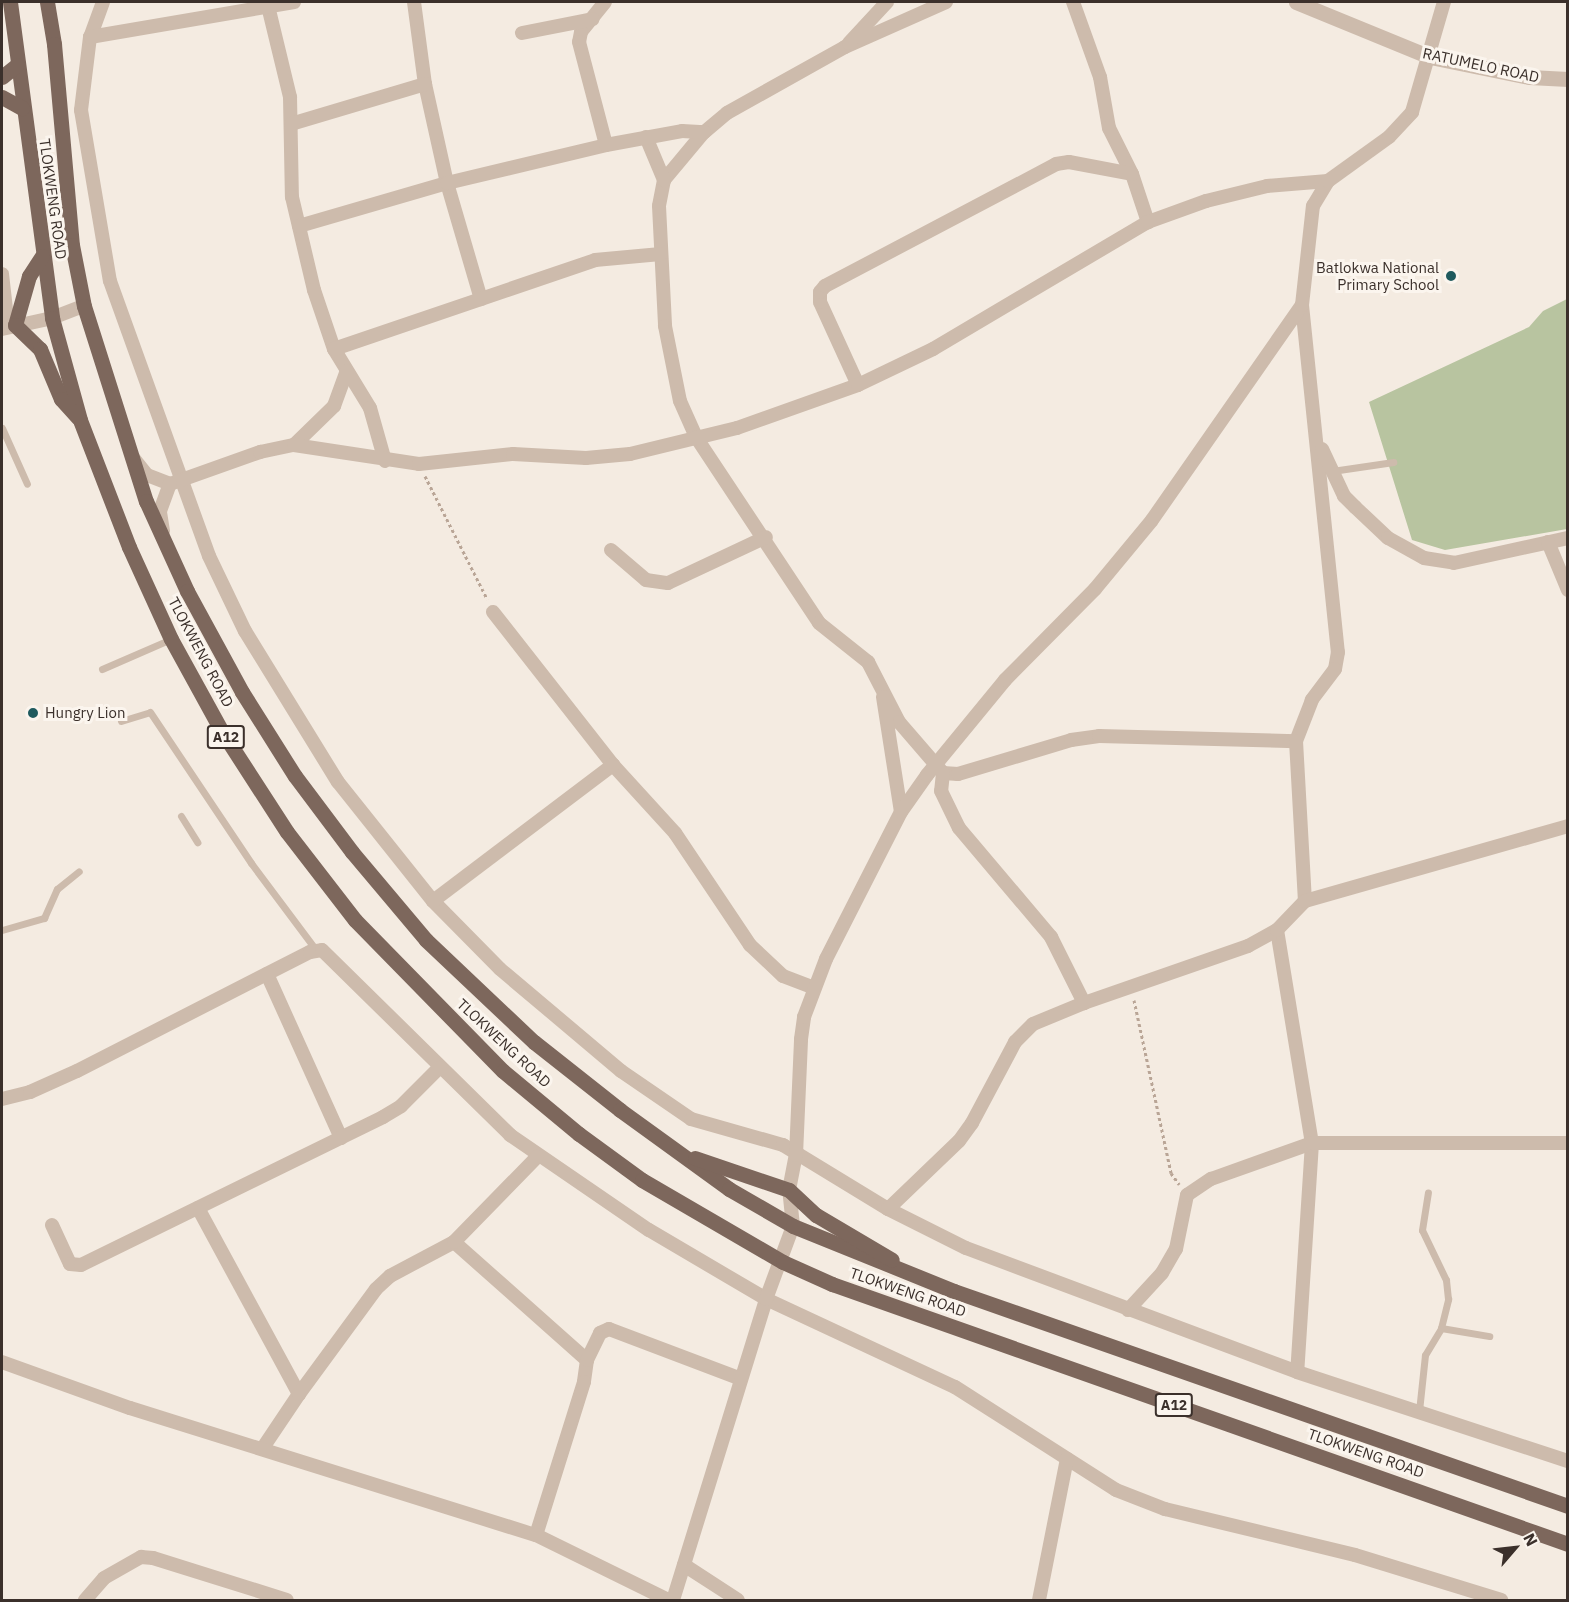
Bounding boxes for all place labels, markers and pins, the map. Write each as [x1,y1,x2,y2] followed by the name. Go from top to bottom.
[1316,258,1439,293] place label: Batlokwa National Primary School
[1444,269,1458,283] marker: Batlokwa National Primary School
[45,704,125,722] place label: Hungry Lion
[26,706,40,720] marker: Hungry Lion

